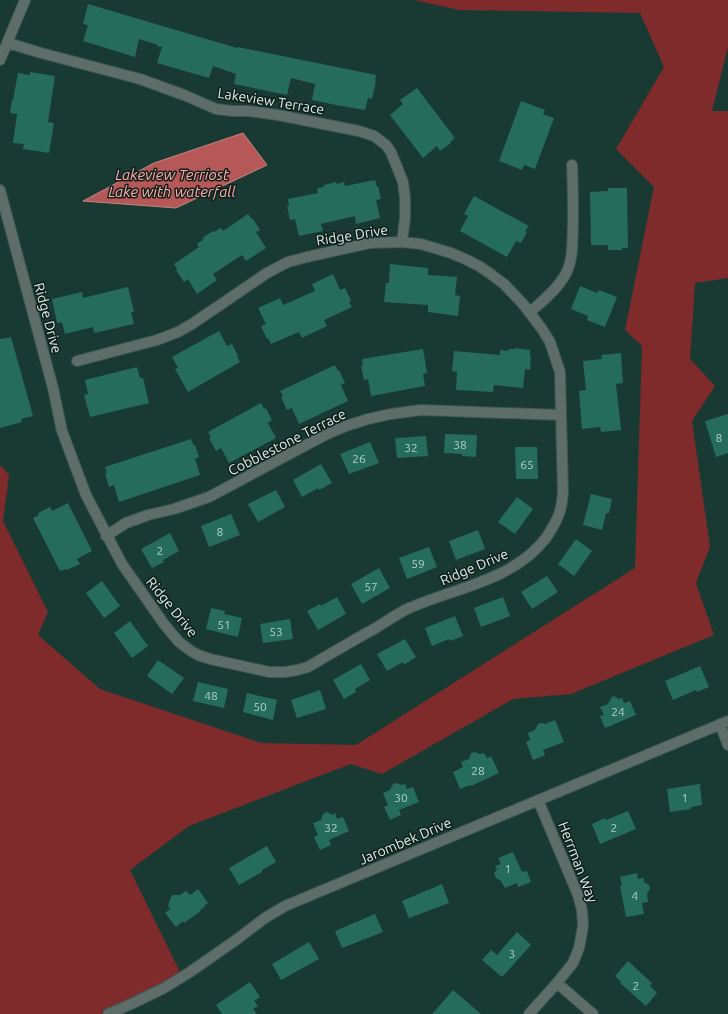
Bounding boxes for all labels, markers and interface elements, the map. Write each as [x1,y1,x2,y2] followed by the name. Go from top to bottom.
[217,85,325,117] street label: Lakeview Terrace
[108,166,237,200] water label: Lakeview Terriost Lake with waterfall
[315,221,389,249] street label: Ridge Drive
[31,281,65,355] street label: Ridge Drive
[225,405,349,479] street label: Cobblestone Terrace
[716,431,723,444] house number: 8
[453,438,467,451] house number: 38
[404,441,418,454] house number: 32
[352,452,366,465] house number: 26
[520,458,534,471] house number: 65
[217,525,224,538] house number: 8
[157,544,163,557] house number: 2
[438,545,510,589] street label: Ridge Drive
[411,557,425,570] house number: 59
[143,574,201,640] street label: Ridge Drive
[364,580,378,593] house number: 57
[217,618,231,631] house number: 51
[269,625,283,638] house number: 53
[204,689,218,702] house number: 48
[253,700,267,713] house number: 50
[611,705,625,718] house number: 24
[471,764,485,777] house number: 28
[394,791,408,804] house number: 30
[682,791,688,804] house number: 1
[356,814,454,868] street label: Jarombek Drive
[555,819,601,905] street label: Herrman Way
[324,821,338,834] house number: 32
[611,821,617,834] house number: 2
[505,862,511,875] house number: 1
[632,889,639,902] house number: 4
[509,947,515,960] house number: 3
[633,979,639,992] house number: 2

